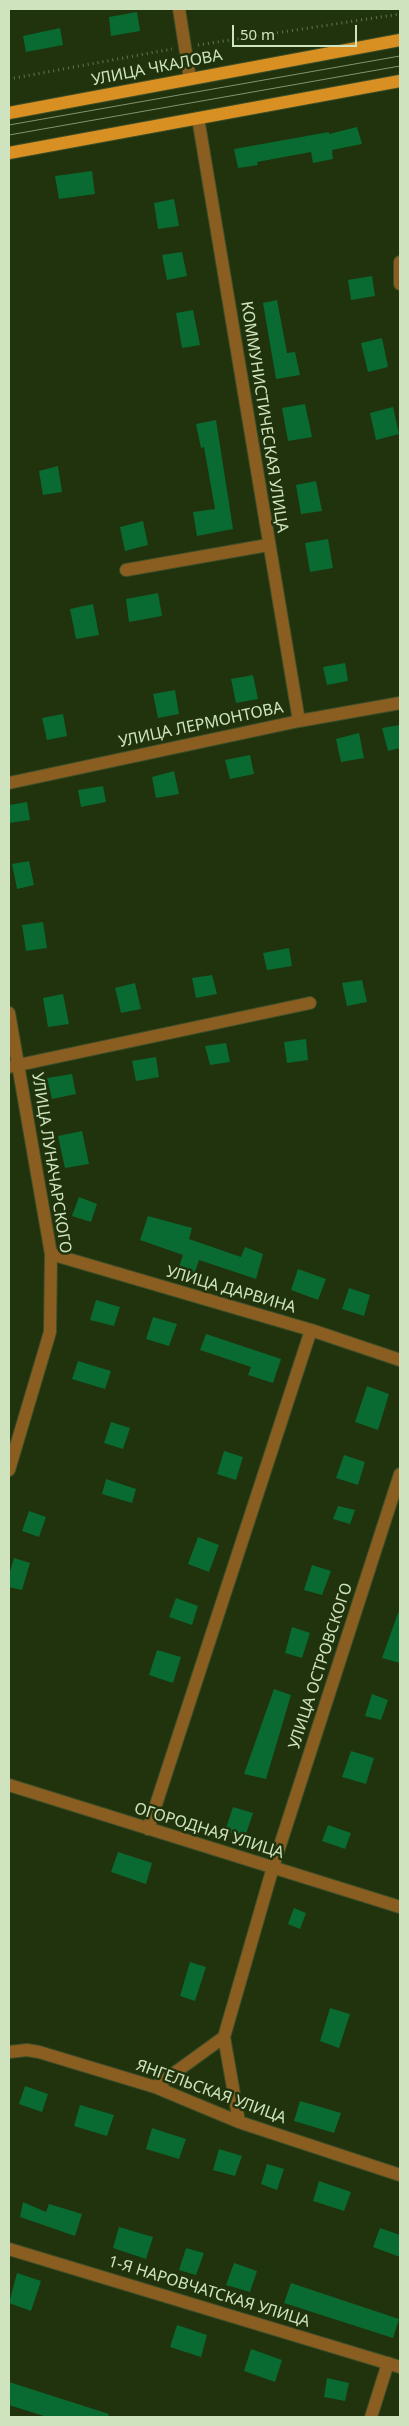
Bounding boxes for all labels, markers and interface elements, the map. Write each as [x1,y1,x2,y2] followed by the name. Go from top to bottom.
[234,15,359,47] scale bar
[240,24,275,44] text: 50 m
[90,46,224,90] street label: УЛИЦА ЧКАЛОВА
[236,300,292,534] street label: КОММУНИСТИЧЕСКАЯ УЛИЦА
[117,698,285,752] street label: УЛИЦА ЛЕРМОНТОВА
[27,1071,75,1255] street label: УЛИЦА ЛУНАЧАРСКОГО
[164,1262,298,1318] street label: УЛИЦА ДАРВИНА
[285,1581,357,1751] street label: УЛИЦА ОСТРОВСКОГО
[132,1799,286,1863] street label: ОГОРОДНАЯ УЛИЦА
[133,2056,289,2128] street label: ЯНГЕЛЬСКАЯ УЛИЦА
[106,2252,312,2332] street label: 1-Я НАРОВЧАТСКАЯ УЛИЦА

